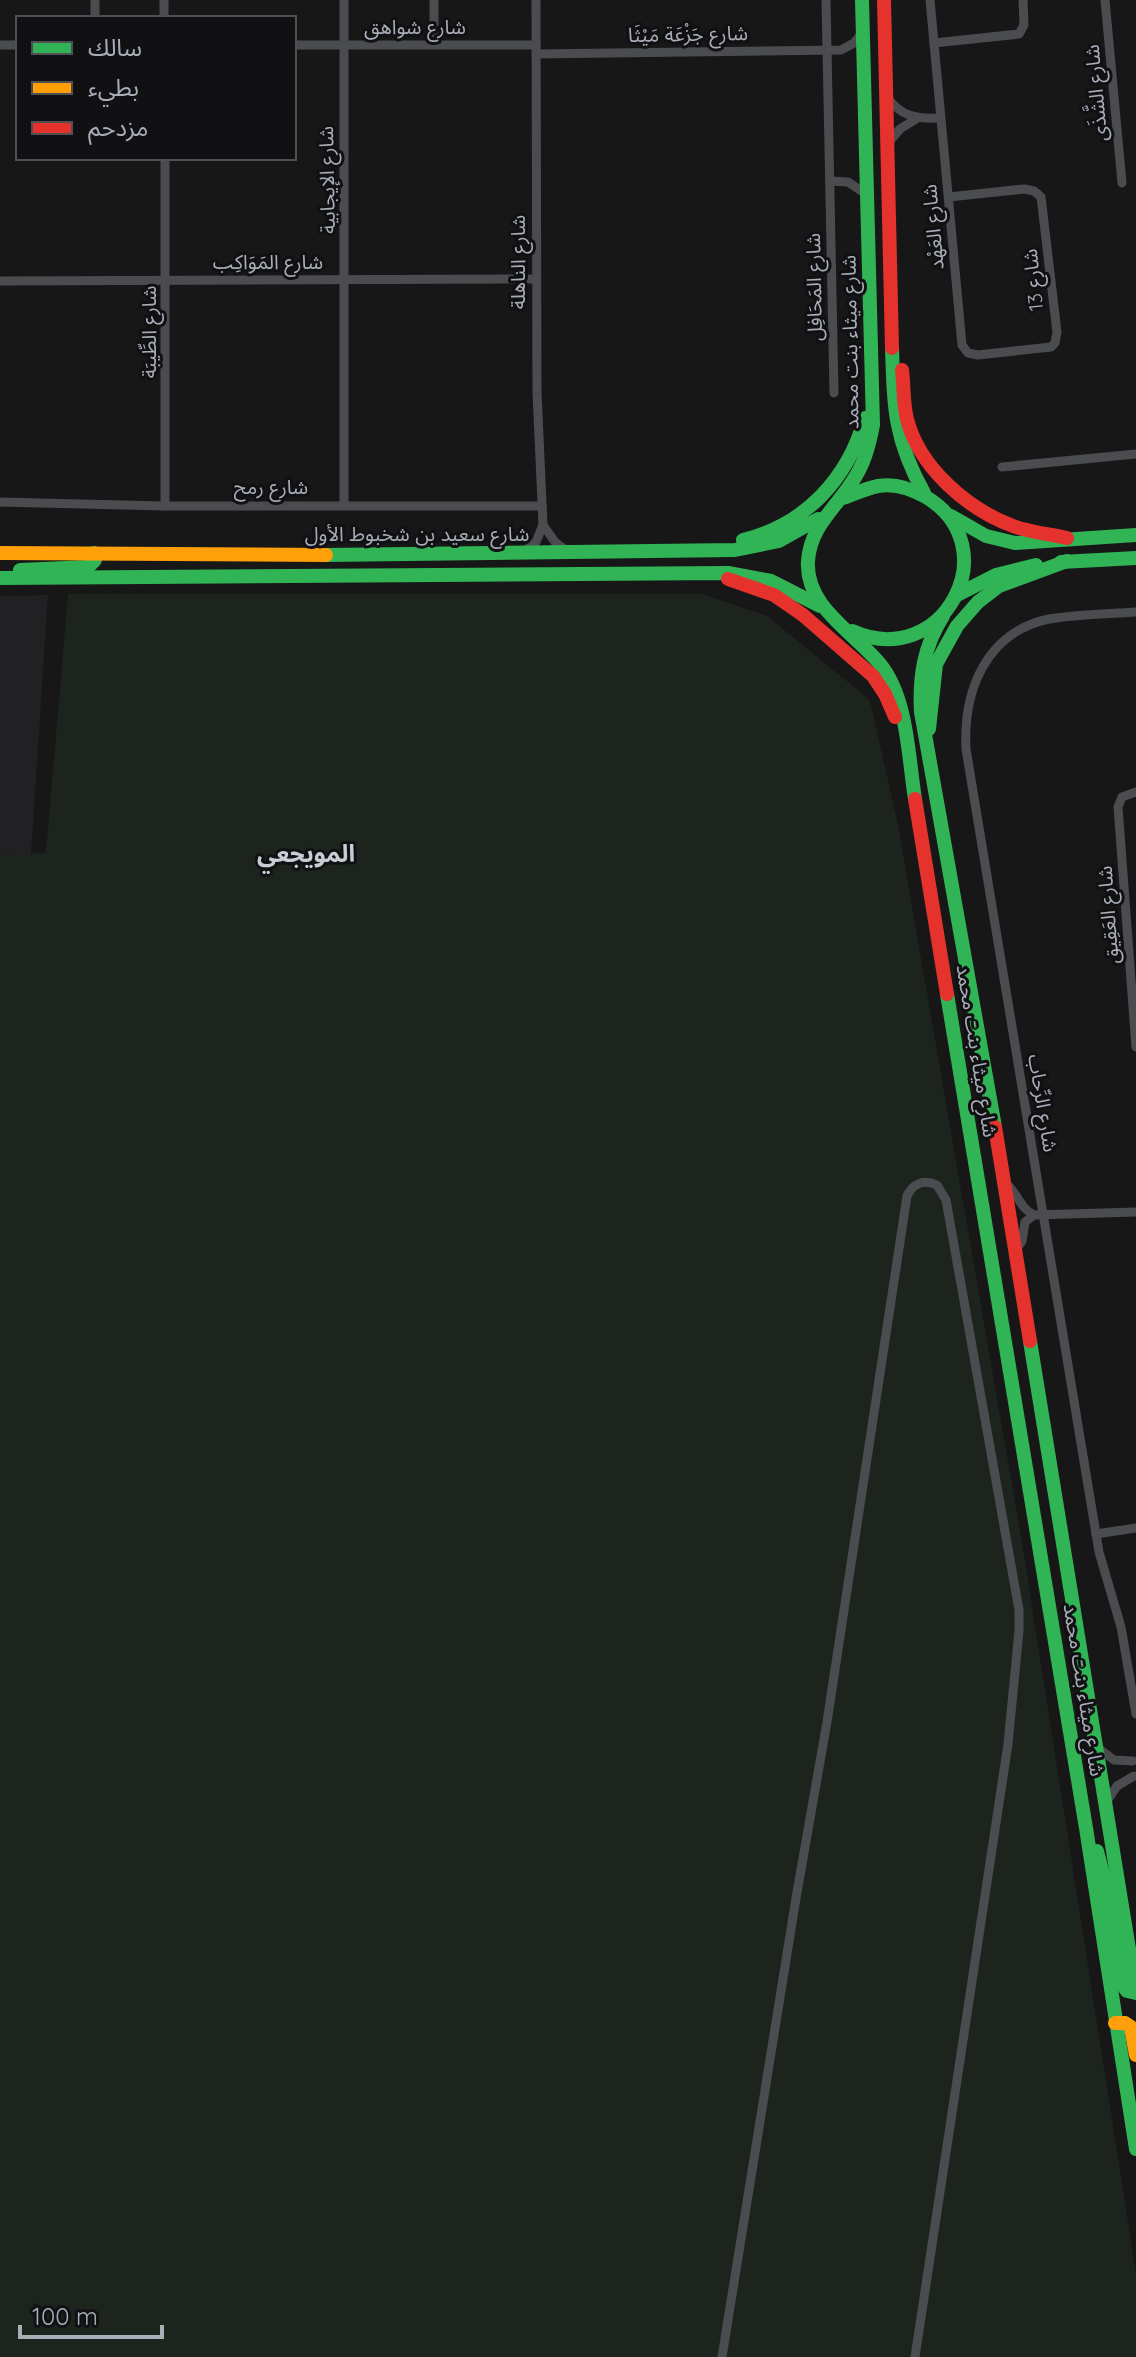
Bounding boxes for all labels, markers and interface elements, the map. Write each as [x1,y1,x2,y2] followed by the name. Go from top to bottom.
[364,14,466,42] street label: شارع شواهق
[16,16,296,160] legend
[628,20,748,50] street label: شارع جَزْعَة مَيْثَا
[88,32,142,62] text: سالك
[1076,43,1115,143] street label: شارع الشَّذَى
[88,72,139,107] text: بطيء
[88,112,148,145] text: مزدحم
[313,126,343,234] street label: شارع الإيجابية
[916,183,952,271] street label: شارع العَهْد
[505,215,533,309] street label: شارع الناهلة
[800,233,830,341] street label: شارع المَحَافِل
[1017,247,1051,312] street label: شارع 13
[213,249,323,277] street label: شارع المَوَاكِب
[835,255,867,429] street label: شارع ميثاء بنت محمد
[136,286,164,378] street label: شارع الطِّيبَة
[234,474,308,502] street label: شارع رمح
[305,521,529,549] street label: شارع سعيد بن شخبوط الأول
[257,838,355,874] district label: المويجعي
[1092,865,1126,965] street label: شارع العَقِيق
[949,963,1003,1139] street label: شارع ميثاء بنت محمد
[1020,1052,1064,1154] street label: شارع الرِّحاب
[1056,1602,1110,1778] street label: شارع ميثاء بنت محمد
[20,2289,162,2339] scale bar
[32,2301,98,2331] text: 100 m

